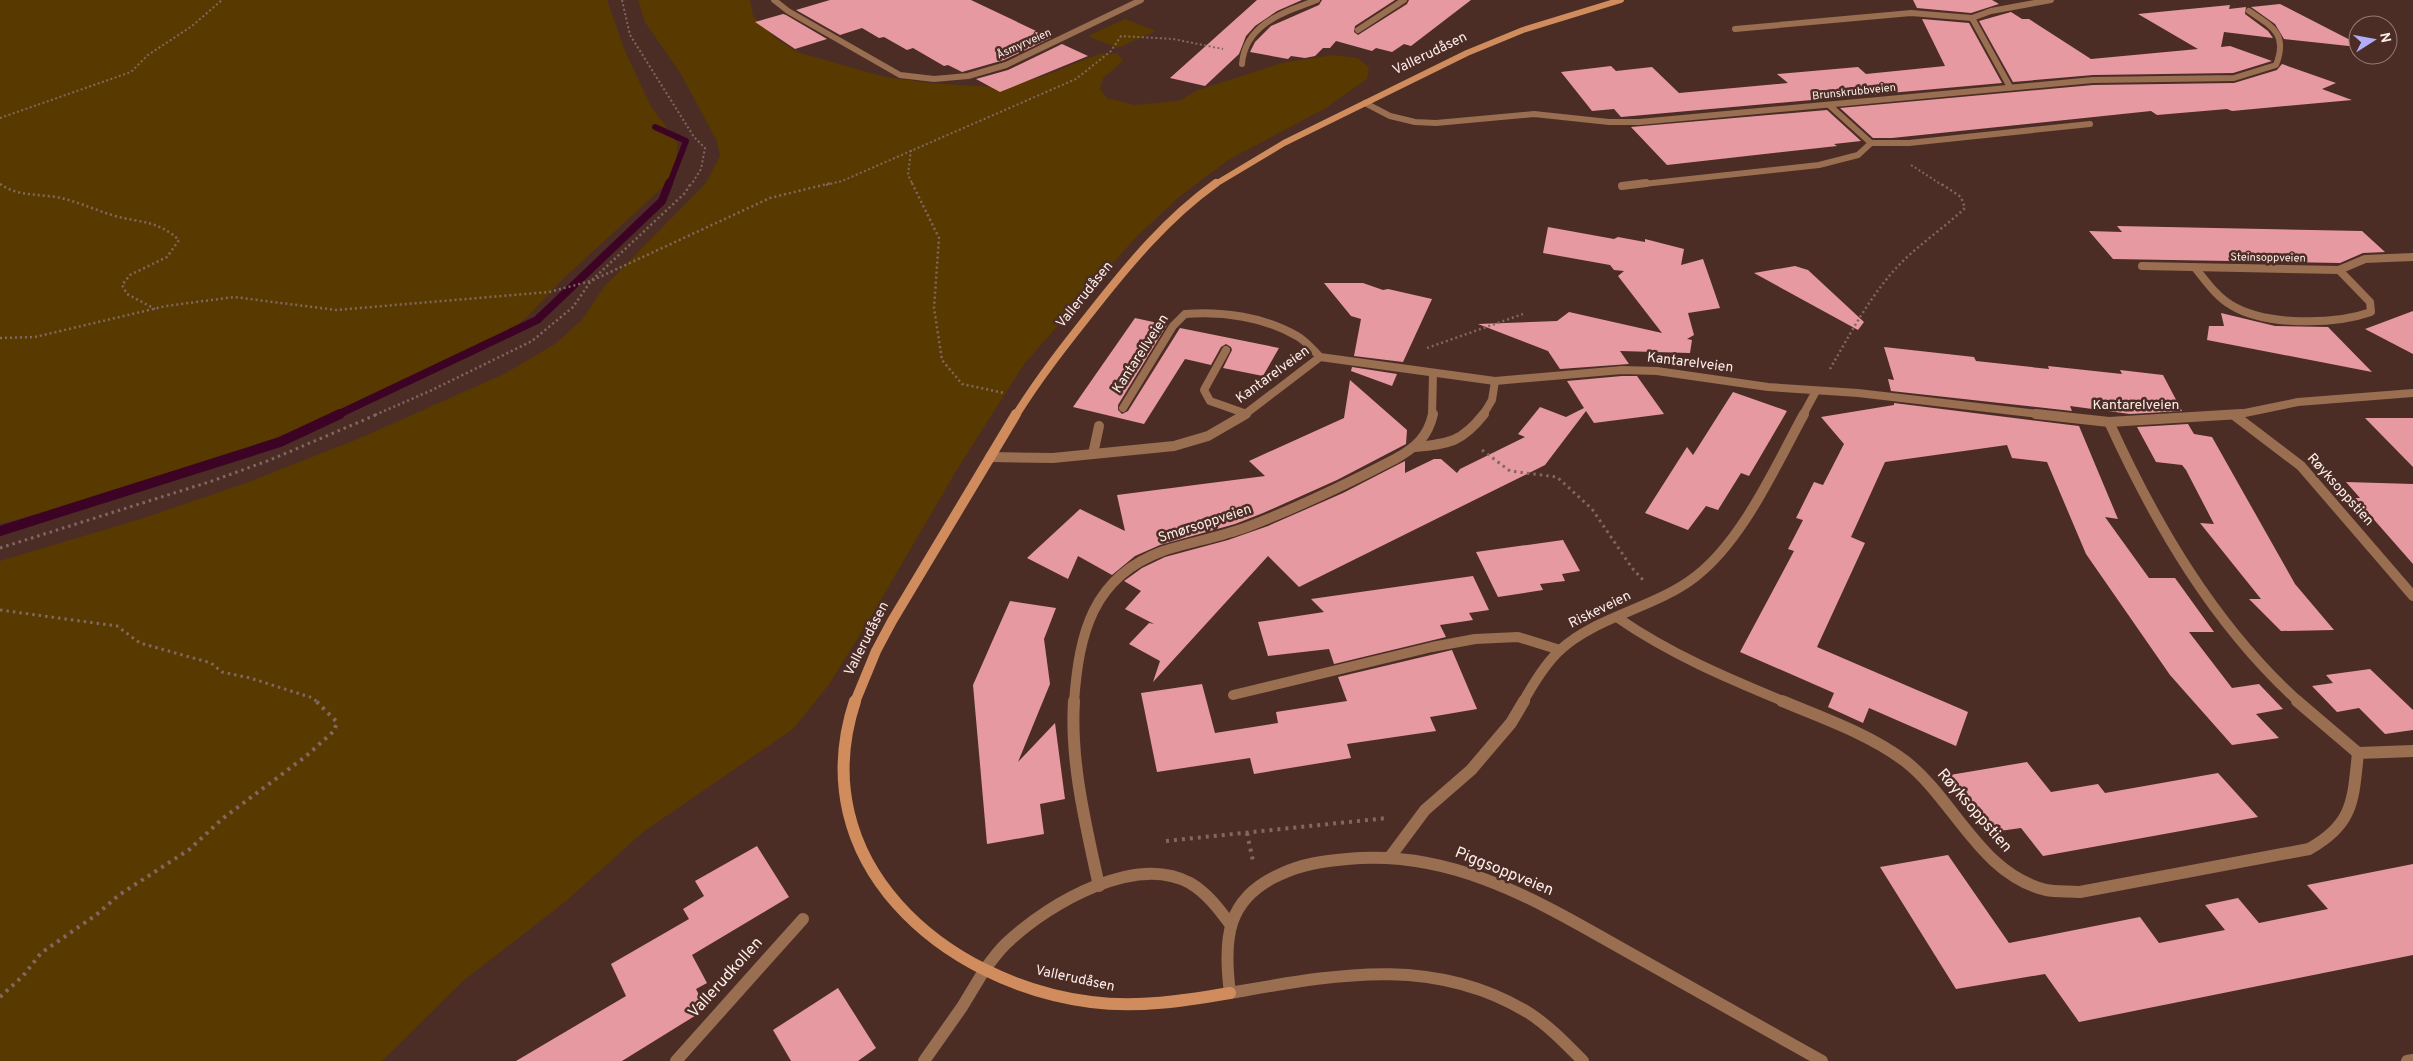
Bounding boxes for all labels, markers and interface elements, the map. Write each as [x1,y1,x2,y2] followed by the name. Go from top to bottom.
[2348,15,2398,65] north arrow
[994,26,1054,62] street label: Åsmyrveien
[1390,29,1470,79] street label: Vallerudåsen
[2375,31,2394,44] text: N
[1811,81,1897,103] street label: Brunskrubbveien
[2230,250,2306,266] street label: Steinsoppveien
[1053,258,1117,332] street label: Vallerudåsen
[1109,311,1173,397] street label: Kantarellveien
[1233,343,1313,407] street label: Kantarelveien
[1646,349,1734,377] street label: Kantarelveien
[2093,397,2179,414] street label: Kantarelveien
[2303,450,2377,530] street label: Røyksoppstien
[1156,501,1254,547] street label: Smørsoppveien
[1566,588,1634,632] street label: Riskeveien
[841,599,893,679] street label: Vallerudåsen
[1932,765,2016,857] street label: Røyksoppstien
[1452,843,1556,901] street label: Piggsoppveien
[684,933,768,1023] street label: Vallerudkollen
[1034,962,1116,996] street label: Vallerudåsen

